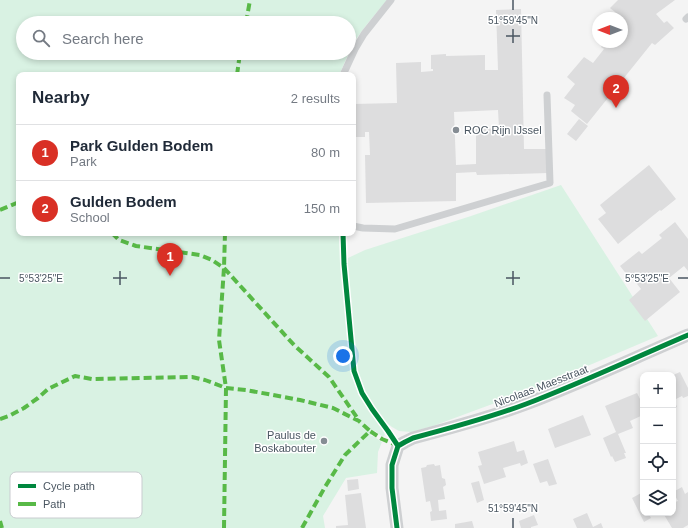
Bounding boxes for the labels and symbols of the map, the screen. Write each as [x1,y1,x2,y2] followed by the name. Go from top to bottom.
[592,12,628,48] north arrow
[488,15,538,26] text: 51°59'45"N
[603,75,629,108] pin: 2
[464,124,542,136] place label: ROC Rijn IJssel
[451,125,461,135] marker: ROC Rijn IJssel
[157,243,183,276] pin: 1
[19,273,63,284] text: 5°53'25"E
[625,273,669,284] text: 5°53'25"E
[333,346,353,366] your location
[492,363,590,409] street label: Nicolaas Maesstraat
[254,429,316,454] place label: Paulus de Boskabouter
[319,436,329,446] marker: Paulus de Boskabouter
[10,472,142,518] legend
[43,480,95,492] text: Cycle path
[43,498,66,510] text: Path
[488,503,538,514] text: 51°59'45"N

